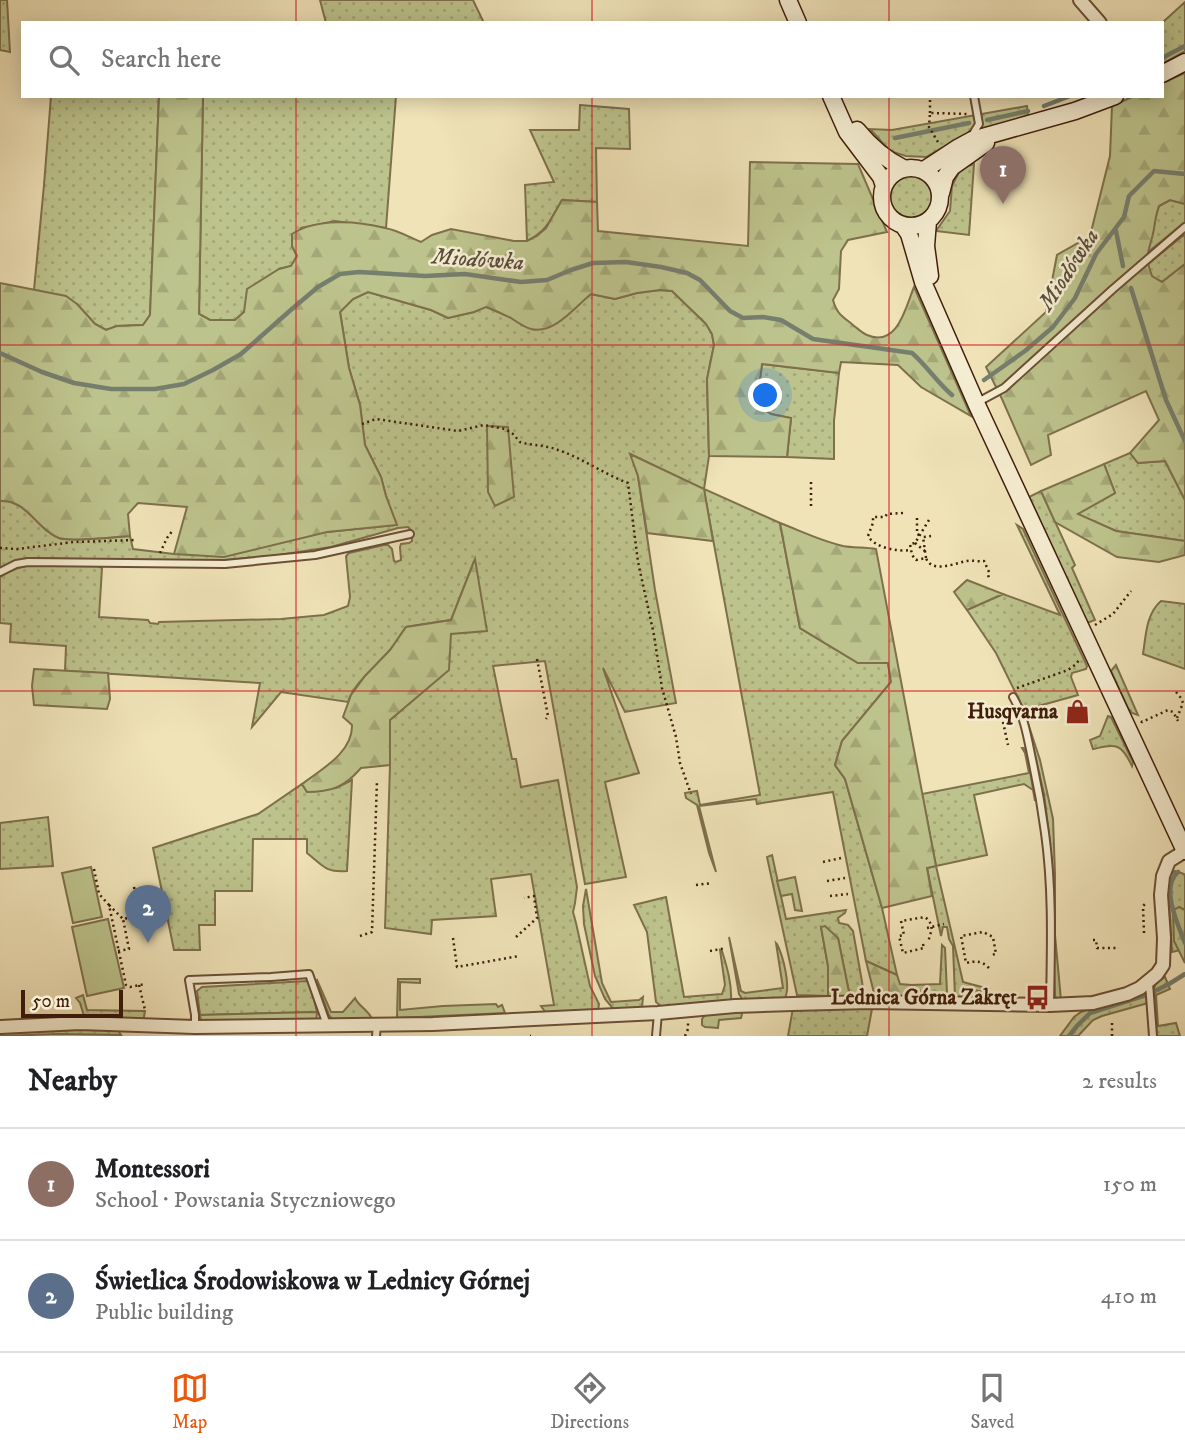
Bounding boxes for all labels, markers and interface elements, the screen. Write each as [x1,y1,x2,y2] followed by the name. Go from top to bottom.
[21,21,1164,98] search box
[45,41,83,79] icon: search
[101,43,221,76] text: Search here
[980,146,1026,204] pin: 1
[1031,224,1106,318] water label: Miodówka
[429,242,525,278] water label: Miodówka
[748,378,782,412] your location
[1064,698,1092,726] shop icon: Husqvarna
[967,699,1059,725] place label: Husqvarna
[125,885,171,943] pin: 2
[1023,984,1051,1012] bus stop icon: Lednica Górna Zakręt
[831,985,1017,1011] place label: Lednica Górna Zakręt
[21,987,122,1019] scale bar
[32,990,70,1013] text: 50 m
[28,1063,117,1100] text: Nearby
[1082,1067,1157,1096] text: 2 results
[95,1153,210,1186] text: Montessori
[47,1170,55,1199] text: 1
[1103,1170,1157,1199] text: 150 m
[95,1186,396,1215] text: School · Powstania Styczniowego
[95,1265,530,1298] text: Świetlica Środowiskowa w Lednicy Górnej
[45,1282,57,1311] text: 2
[1101,1282,1157,1311] text: 410 m
[95,1298,233,1327] text: Public building
[171,1369,209,1434] tab: Map
[550,1369,629,1434] tab: Directions
[971,1369,1014,1434] tab: Saved

